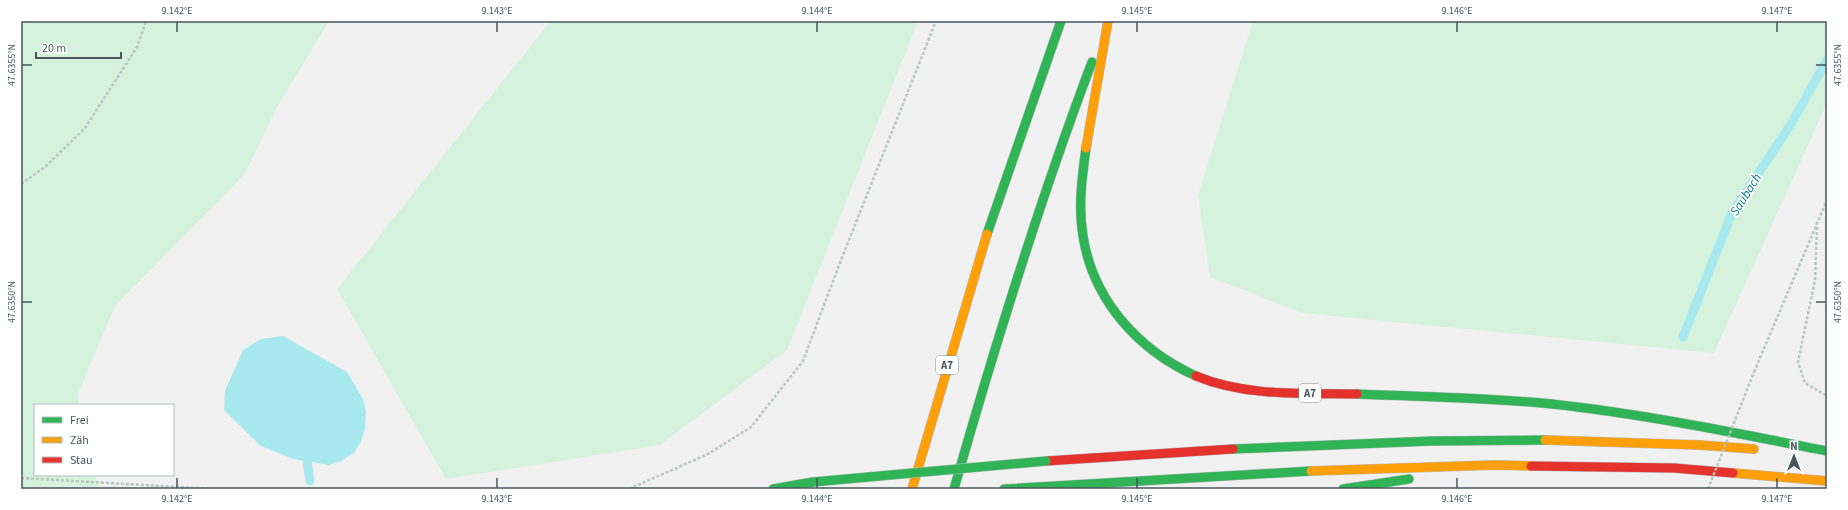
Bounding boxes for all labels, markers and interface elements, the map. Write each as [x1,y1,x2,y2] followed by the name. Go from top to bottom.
[162,4,192,18] text: 9.142°E
[482,4,512,18] text: 9.143°E
[802,4,832,18] text: 9.144°E
[1122,4,1152,18] text: 9.145°E
[1442,4,1472,18] text: 9.146°E
[1762,4,1792,18] text: 9.147°E
[36,34,121,60] scale bar
[42,40,66,57] text: 20 m
[5,44,19,86] text: 47.6355°N
[1831,44,1845,86] text: 47.6355°N
[1726,170,1766,219] water label: Saubach
[5,281,19,323] text: 47.6350°N
[1831,281,1845,323] text: 47.6350°N
[936,356,958,374] road number: A7
[1299,384,1321,402] road number: A7
[34,404,174,476] legend
[70,412,89,429] text: Frei
[70,432,89,449] text: Zäh
[1774,436,1814,476] north arrow
[1790,439,1798,454] text: N
[70,452,93,469] text: Stau
[162,492,192,506] text: 9.142°E
[482,492,512,506] text: 9.143°E
[802,492,832,506] text: 9.144°E
[1122,492,1152,506] text: 9.145°E
[1442,492,1472,506] text: 9.146°E
[1762,492,1792,506] text: 9.147°E

